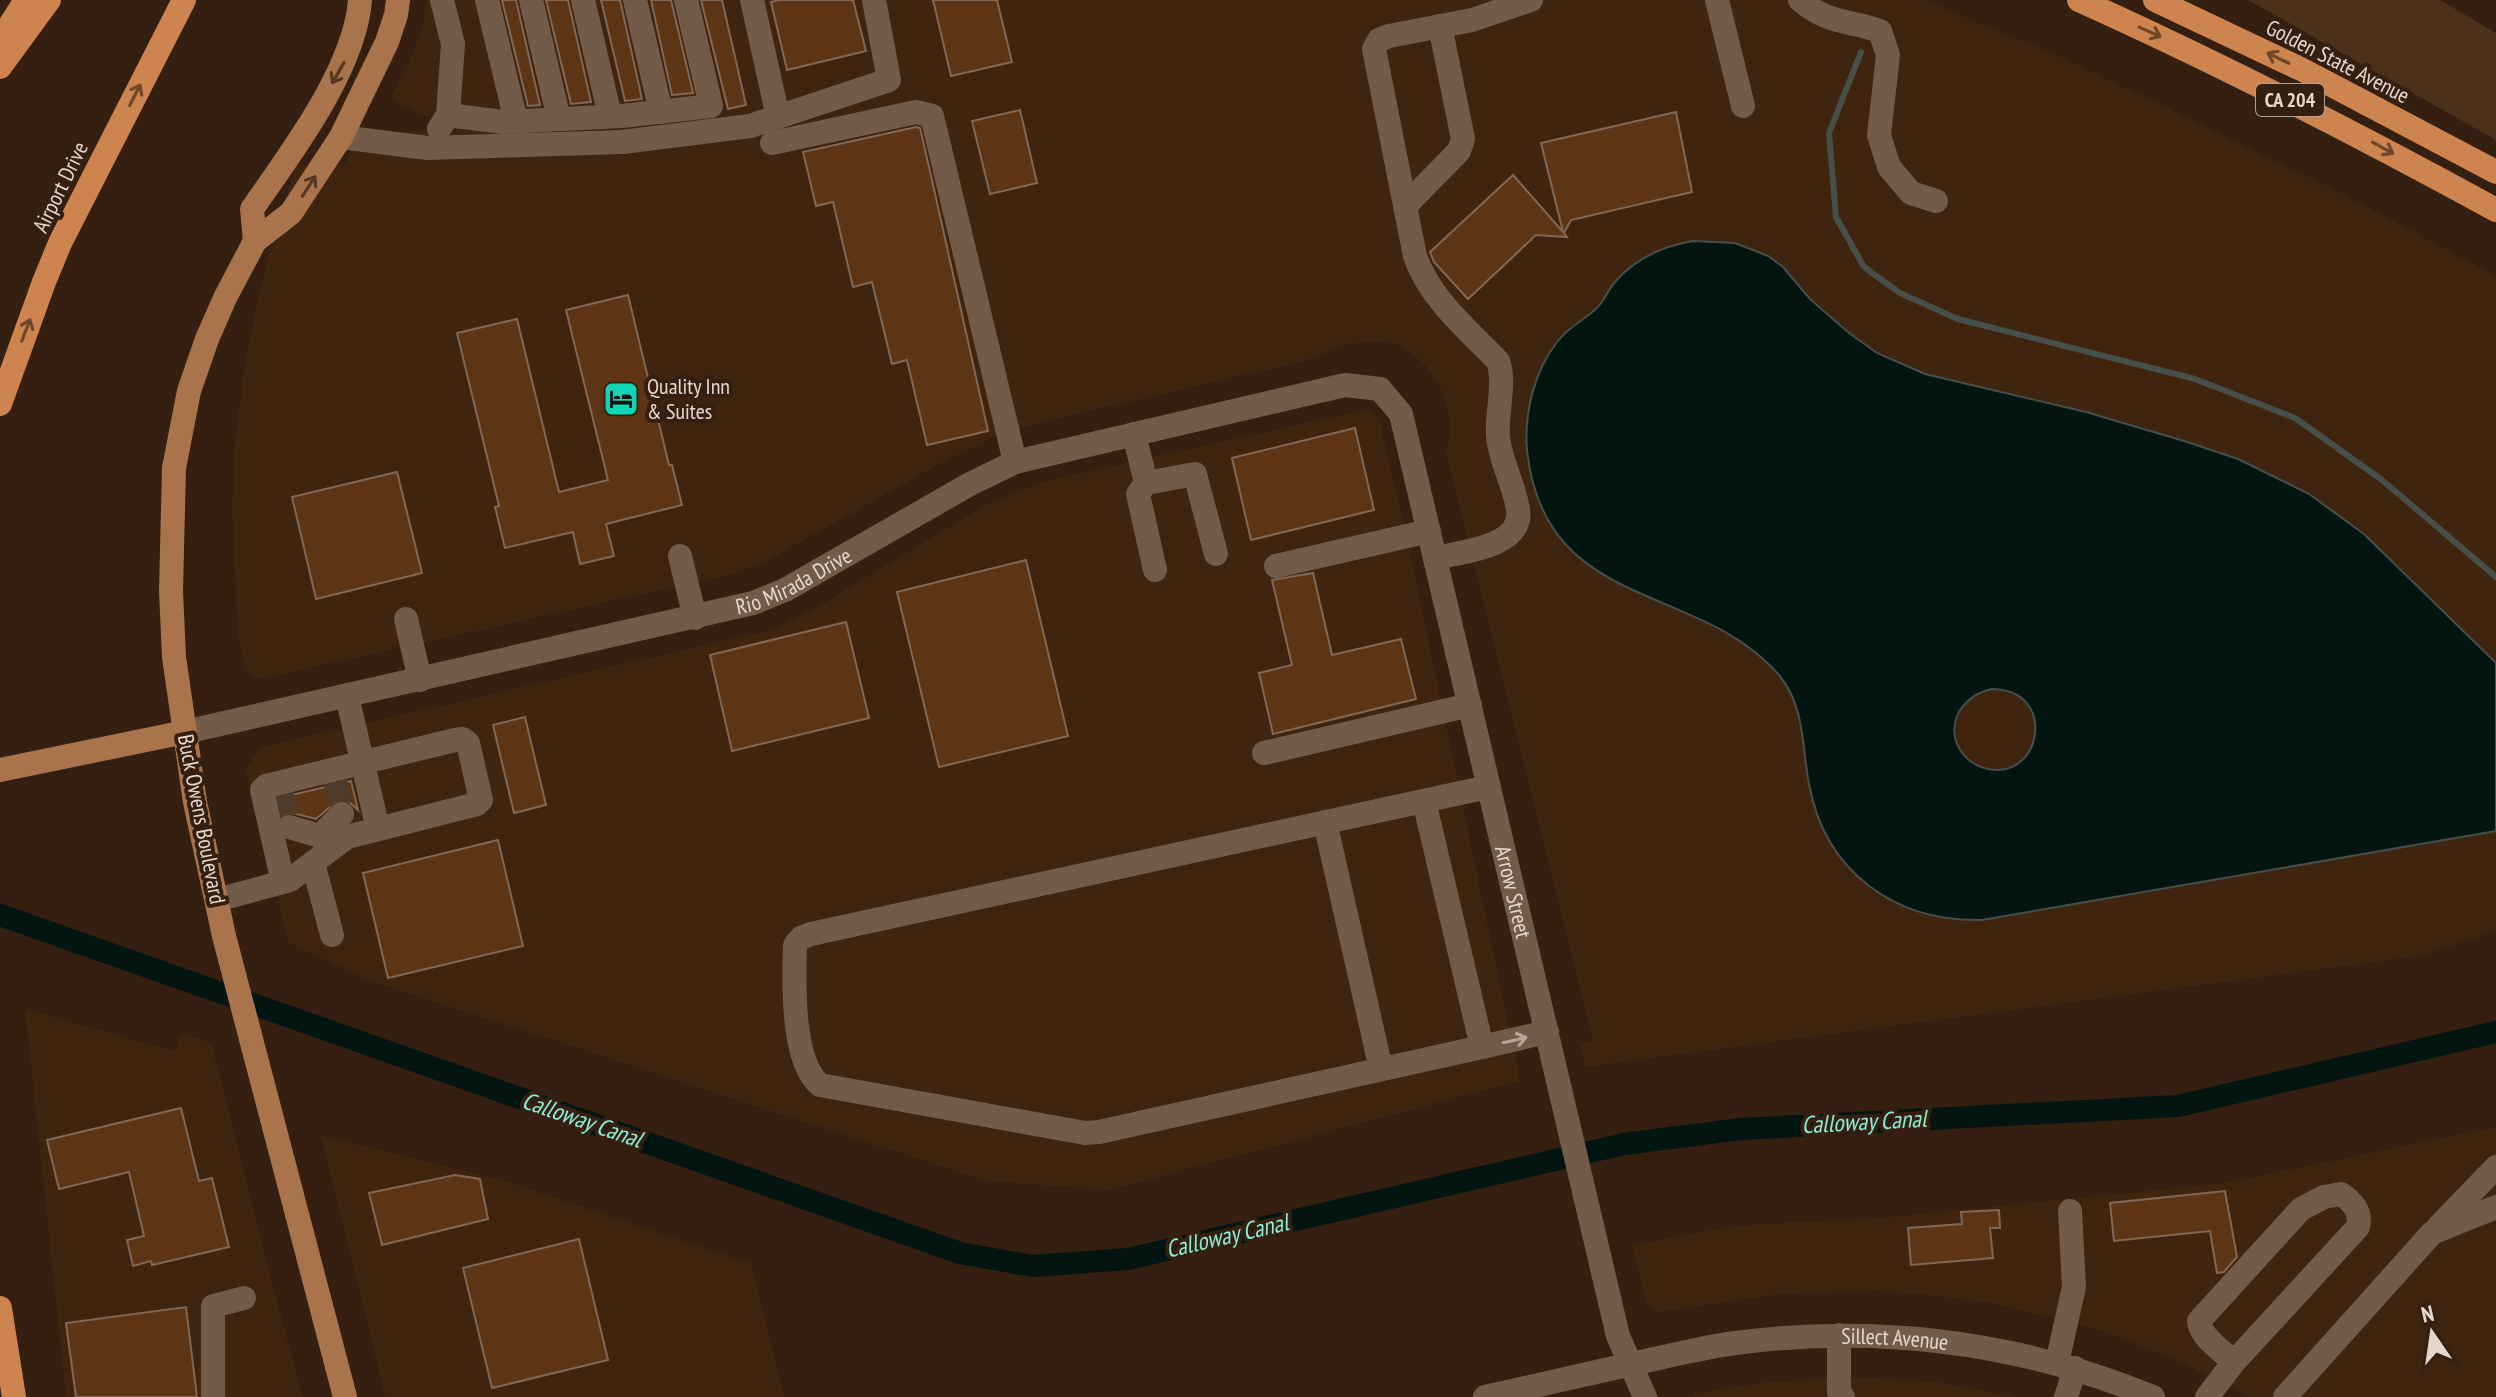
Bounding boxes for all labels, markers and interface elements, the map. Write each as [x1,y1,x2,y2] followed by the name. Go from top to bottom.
[2262,13,2414,109] street label: Golden State Avenue
[2138,25,2162,40] one-way arrow
[2266,50,2290,66] one-way arrow
[330,61,345,85] one-way arrow
[127,83,143,107] one-way arrow
[2256,84,2324,116] road number: CA 204
[26,137,94,237] street label: Airport Drive
[2371,140,2394,156] one-way arrow
[301,175,317,198] one-way arrow
[20,319,34,343] one-way arrow
[647,372,730,425] place label: Quality Inn & Suites
[602,380,640,418] hotel icon: Quality Inn & Suites
[733,541,856,621] street label: Rio Mirada Drive
[172,732,232,906] street label: Buck Owens Boulevard
[1489,843,1538,941] street label: Arrow Street
[1501,1031,1527,1046] one-way arrow
[518,1085,648,1155] water label: Calloway Canal
[1801,1103,1929,1140] water label: Calloway Canal
[1163,1206,1294,1265] water label: Calloway Canal
[2392,1293,2472,1373] north arrow
[2419,1299,2436,1328] text: N
[1841,1322,1950,1356] street label: Sillect Avenue

